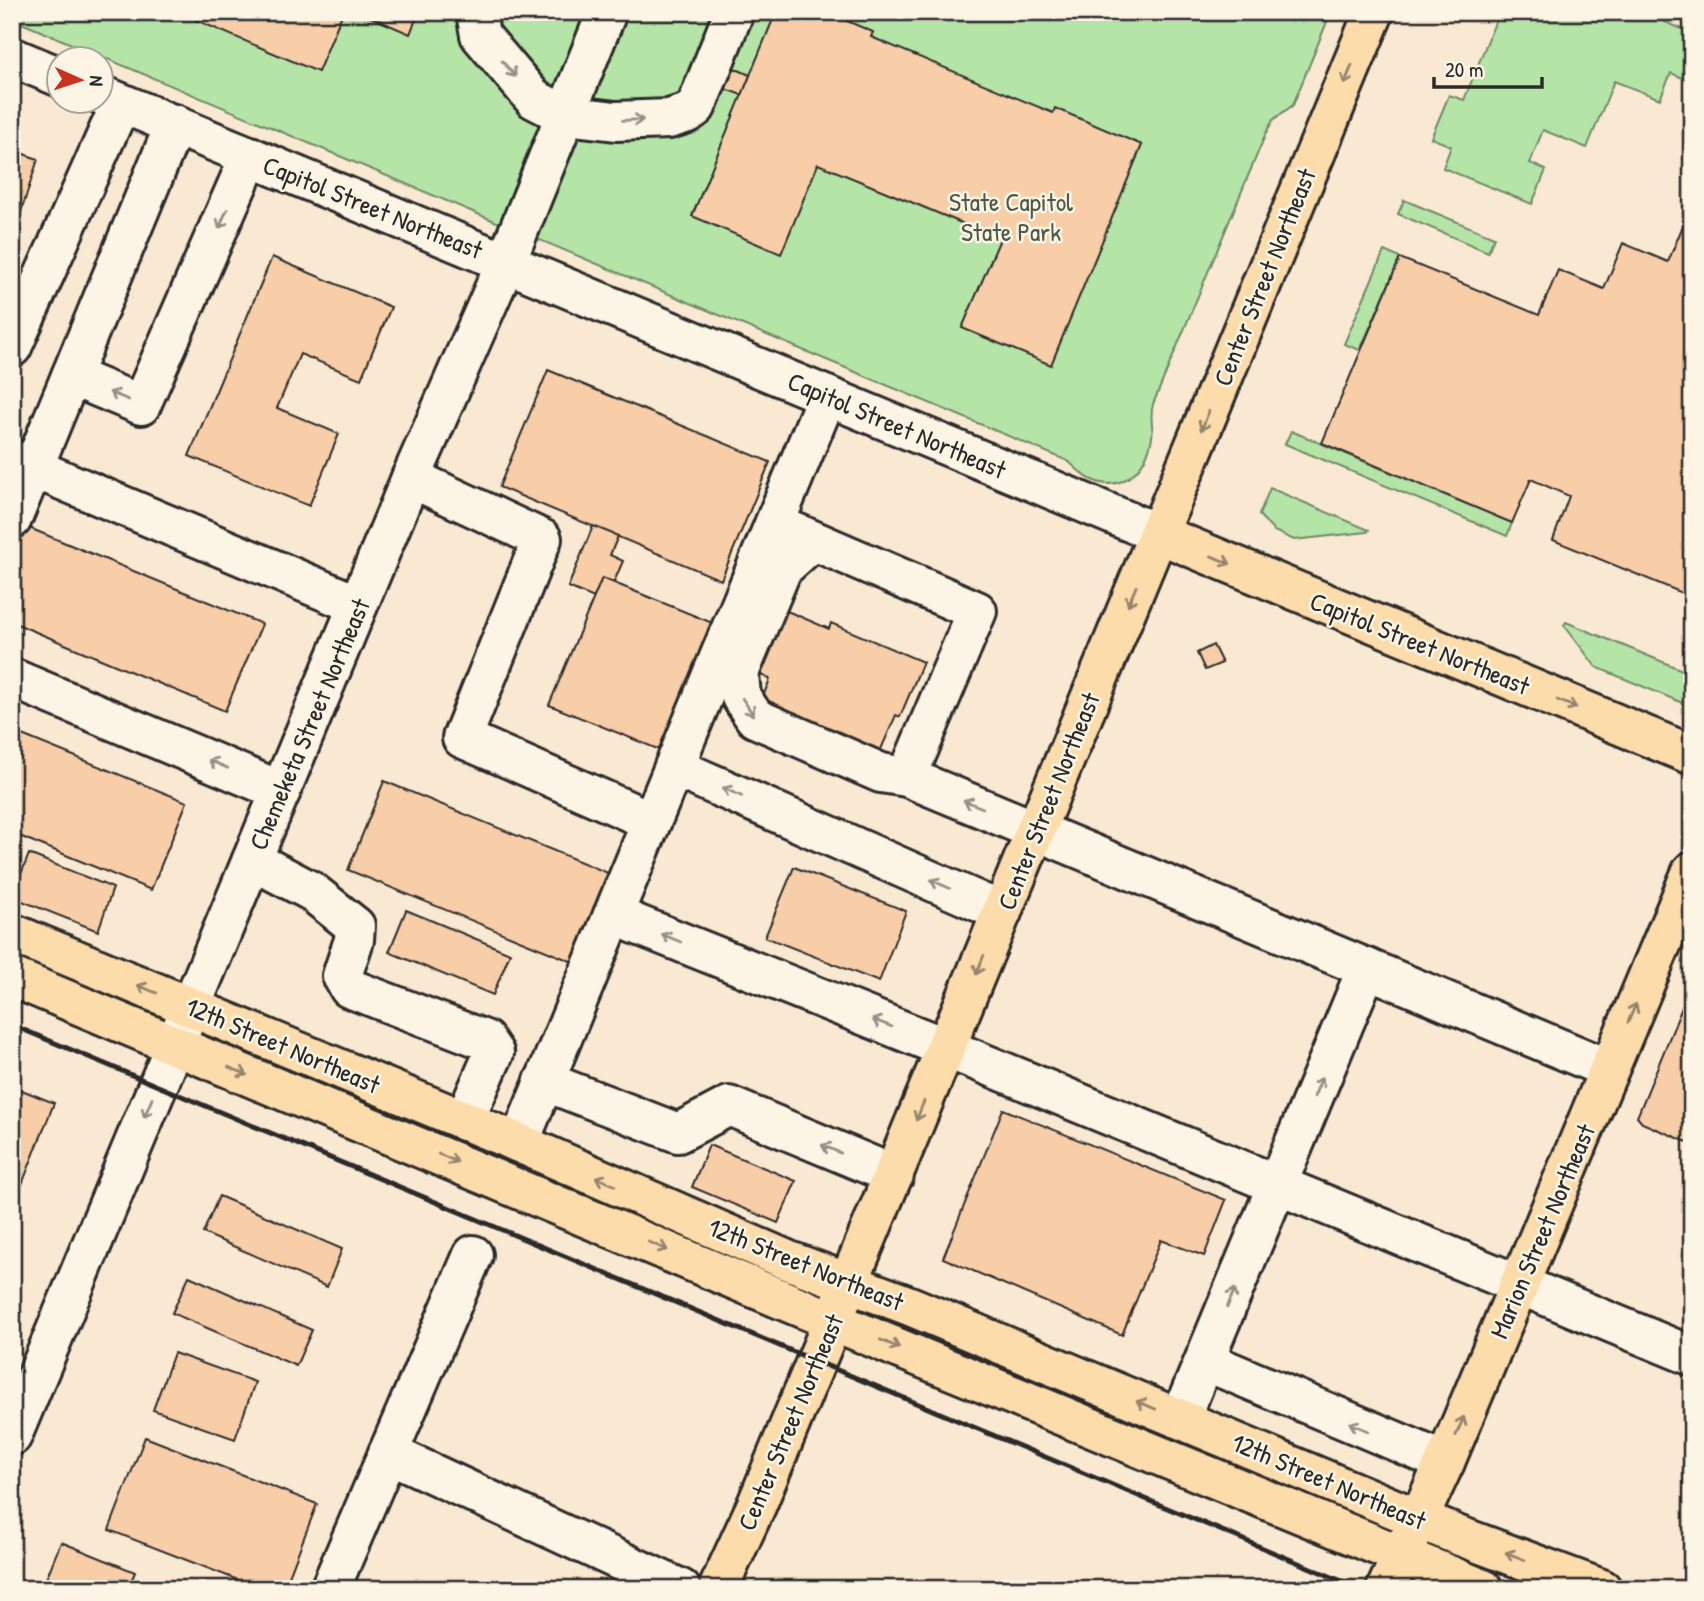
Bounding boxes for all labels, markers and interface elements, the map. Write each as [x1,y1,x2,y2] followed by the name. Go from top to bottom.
[46,46,116,116] north arrow
[1434,46,1543,90] scale bar
[1445,55,1483,84] text: 20 m
[501,60,517,78] one-way arrow
[1340,64,1353,86] one-way arrow
[84,75,110,87] text: N
[621,114,644,127] one-way arrow
[258,147,489,267] street label: Capitol Street Northeast
[1204,162,1324,391] street label: Center Street Northeast
[949,184,1073,249] park label: State Capitol State Park
[216,207,229,229] one-way arrow
[783,363,1012,487] street label: Capitol Street Northeast
[109,389,130,402] one-way arrow
[1197,410,1210,432] one-way arrow
[1210,554,1232,567] one-way arrow
[1305,583,1536,703] street label: Capitol Street Northeast
[1125,585,1138,607] one-way arrow
[240,592,378,855] street label: Chemeketa Street Northeast
[988,686,1108,915] street label: Center Street Northeast
[740,697,755,716] one-way arrow
[1556,698,1578,711] one-way arrow
[207,757,229,770] one-way arrow
[722,785,743,798] one-way arrow
[962,797,984,810] one-way arrow
[930,877,951,890] one-way arrow
[661,931,683,944] one-way arrow
[973,954,986,976] one-way arrow
[137,981,158,994] one-way arrow
[181,988,386,1102] street label: 12th Street Northeast
[1627,1003,1640,1024] one-way arrow
[872,1016,894,1028] one-way arrow
[226,1066,248,1079] one-way arrow
[1312,1077,1325,1099] one-way arrow
[141,1097,154,1119] one-way arrow
[913,1100,926,1121] one-way arrow
[1481,1117,1603,1344] street label: Marion Street Northeast
[821,1142,842,1155] one-way arrow
[436,1153,458,1166] one-way arrow
[595,1174,617,1187] one-way arrow
[703,1209,910,1320] street label: 12th Street Northeast
[646,1240,668,1253] one-way arrow
[1225,1287,1238,1309] one-way arrow
[729,1308,852,1536] street label: Center Street Northeast
[878,1339,900,1352] one-way arrow
[1135,1398,1157,1411] one-way arrow
[1454,1416,1467,1438] one-way arrow
[1349,1419,1371,1432] one-way arrow
[1227,1424,1432,1538] street label: 12th Street Northeast
[1504,1549,1526,1562] one-way arrow

